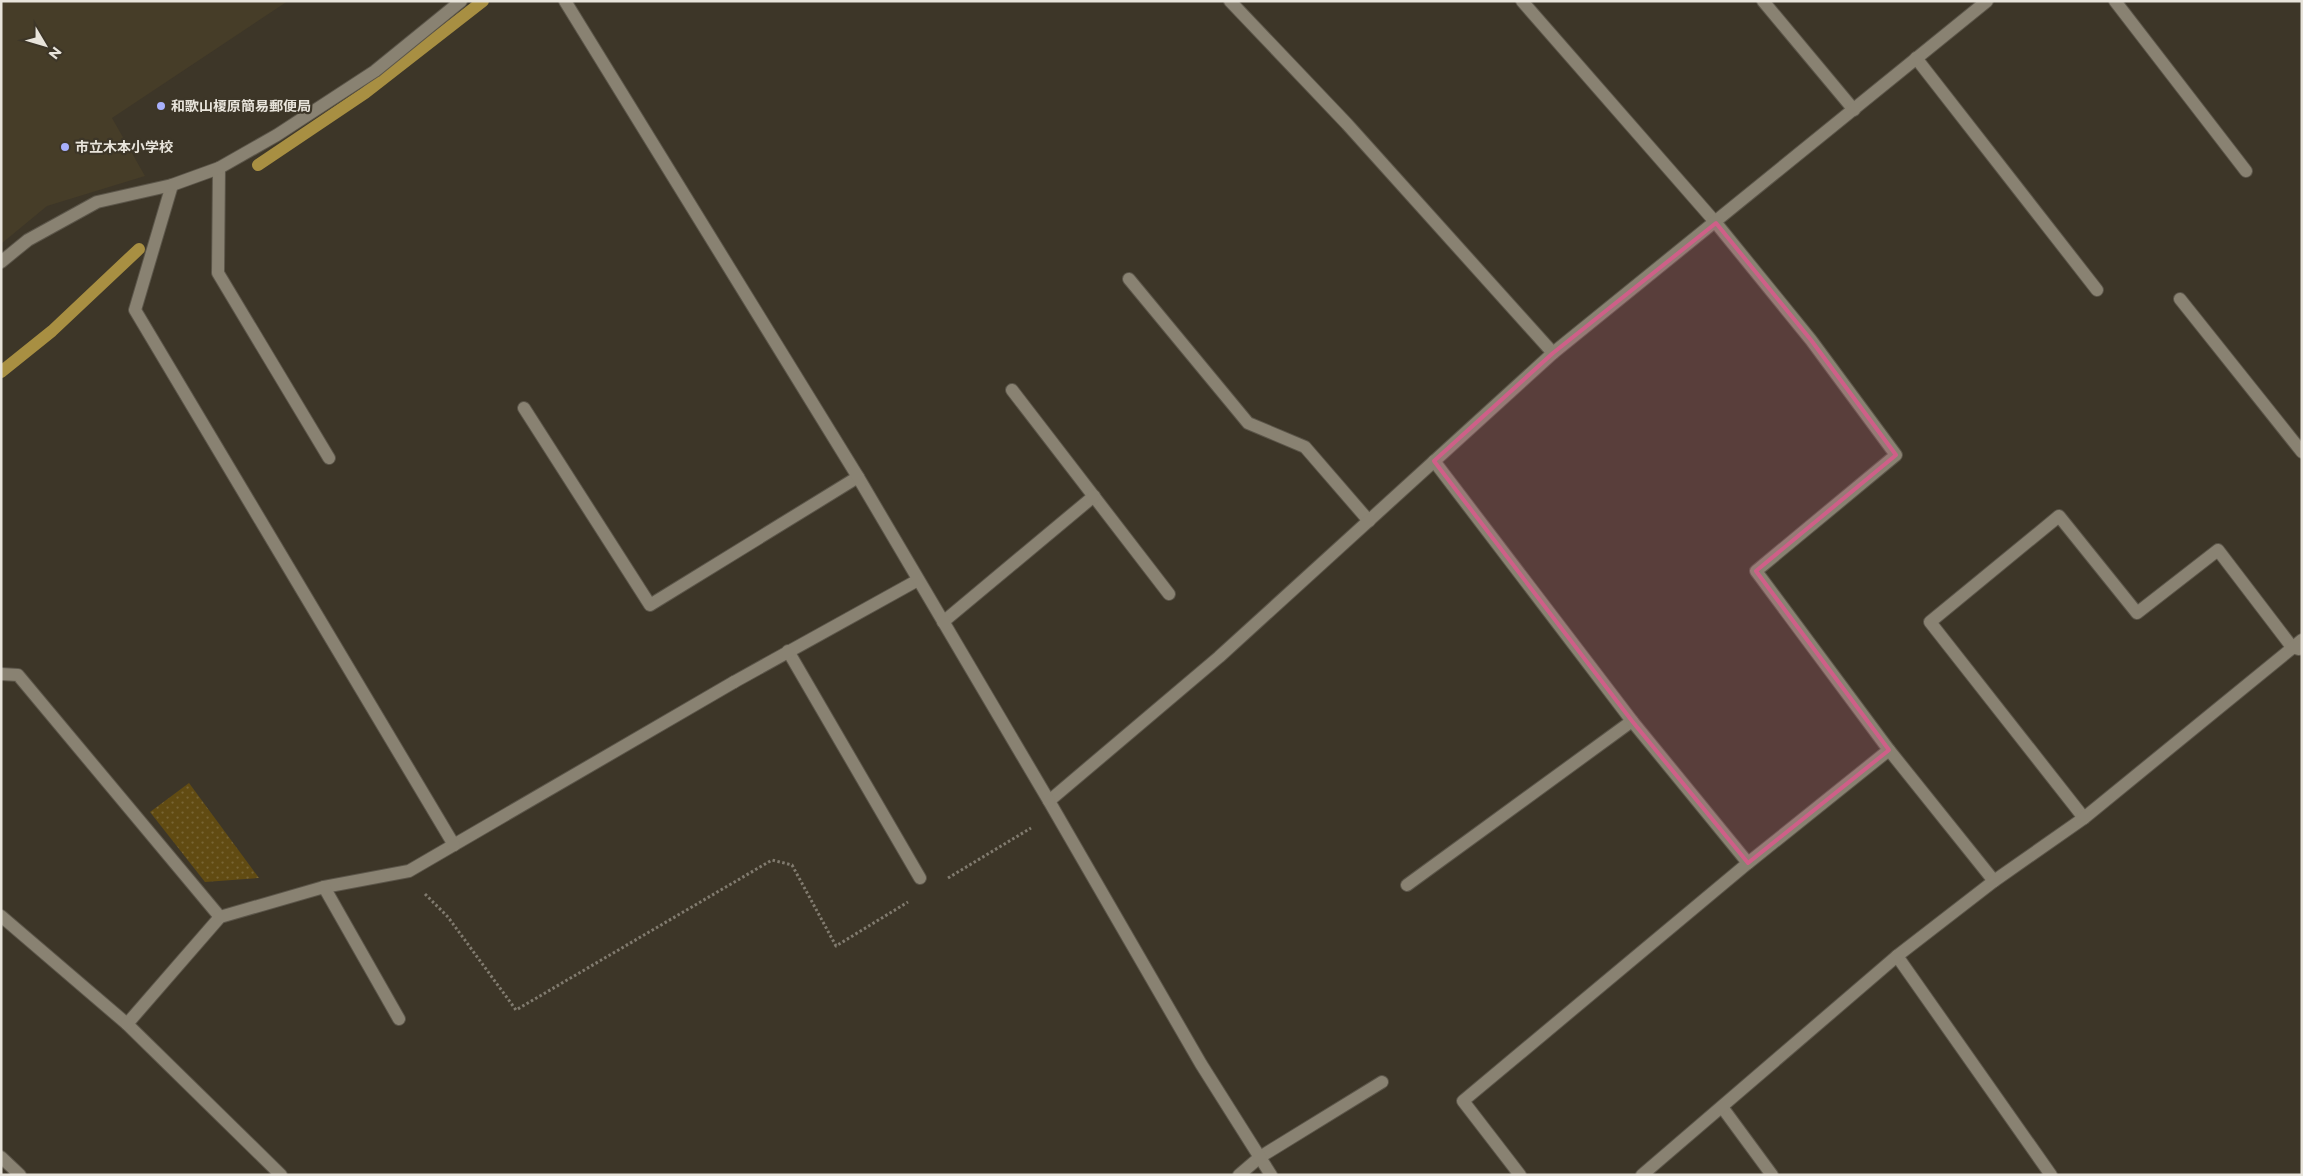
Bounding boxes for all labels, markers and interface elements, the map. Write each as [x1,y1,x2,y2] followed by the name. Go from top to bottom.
[20,20,70,70] north arrow
[45,43,66,63] text: N
[171,97,311,115] place label: 和歌山榎原簡易郵便局
[155,100,167,112] marker: 和歌山榎原簡易郵便局
[75,138,173,156] place label: 市立木本小学校
[59,141,71,153] marker: 市立木本小学校

